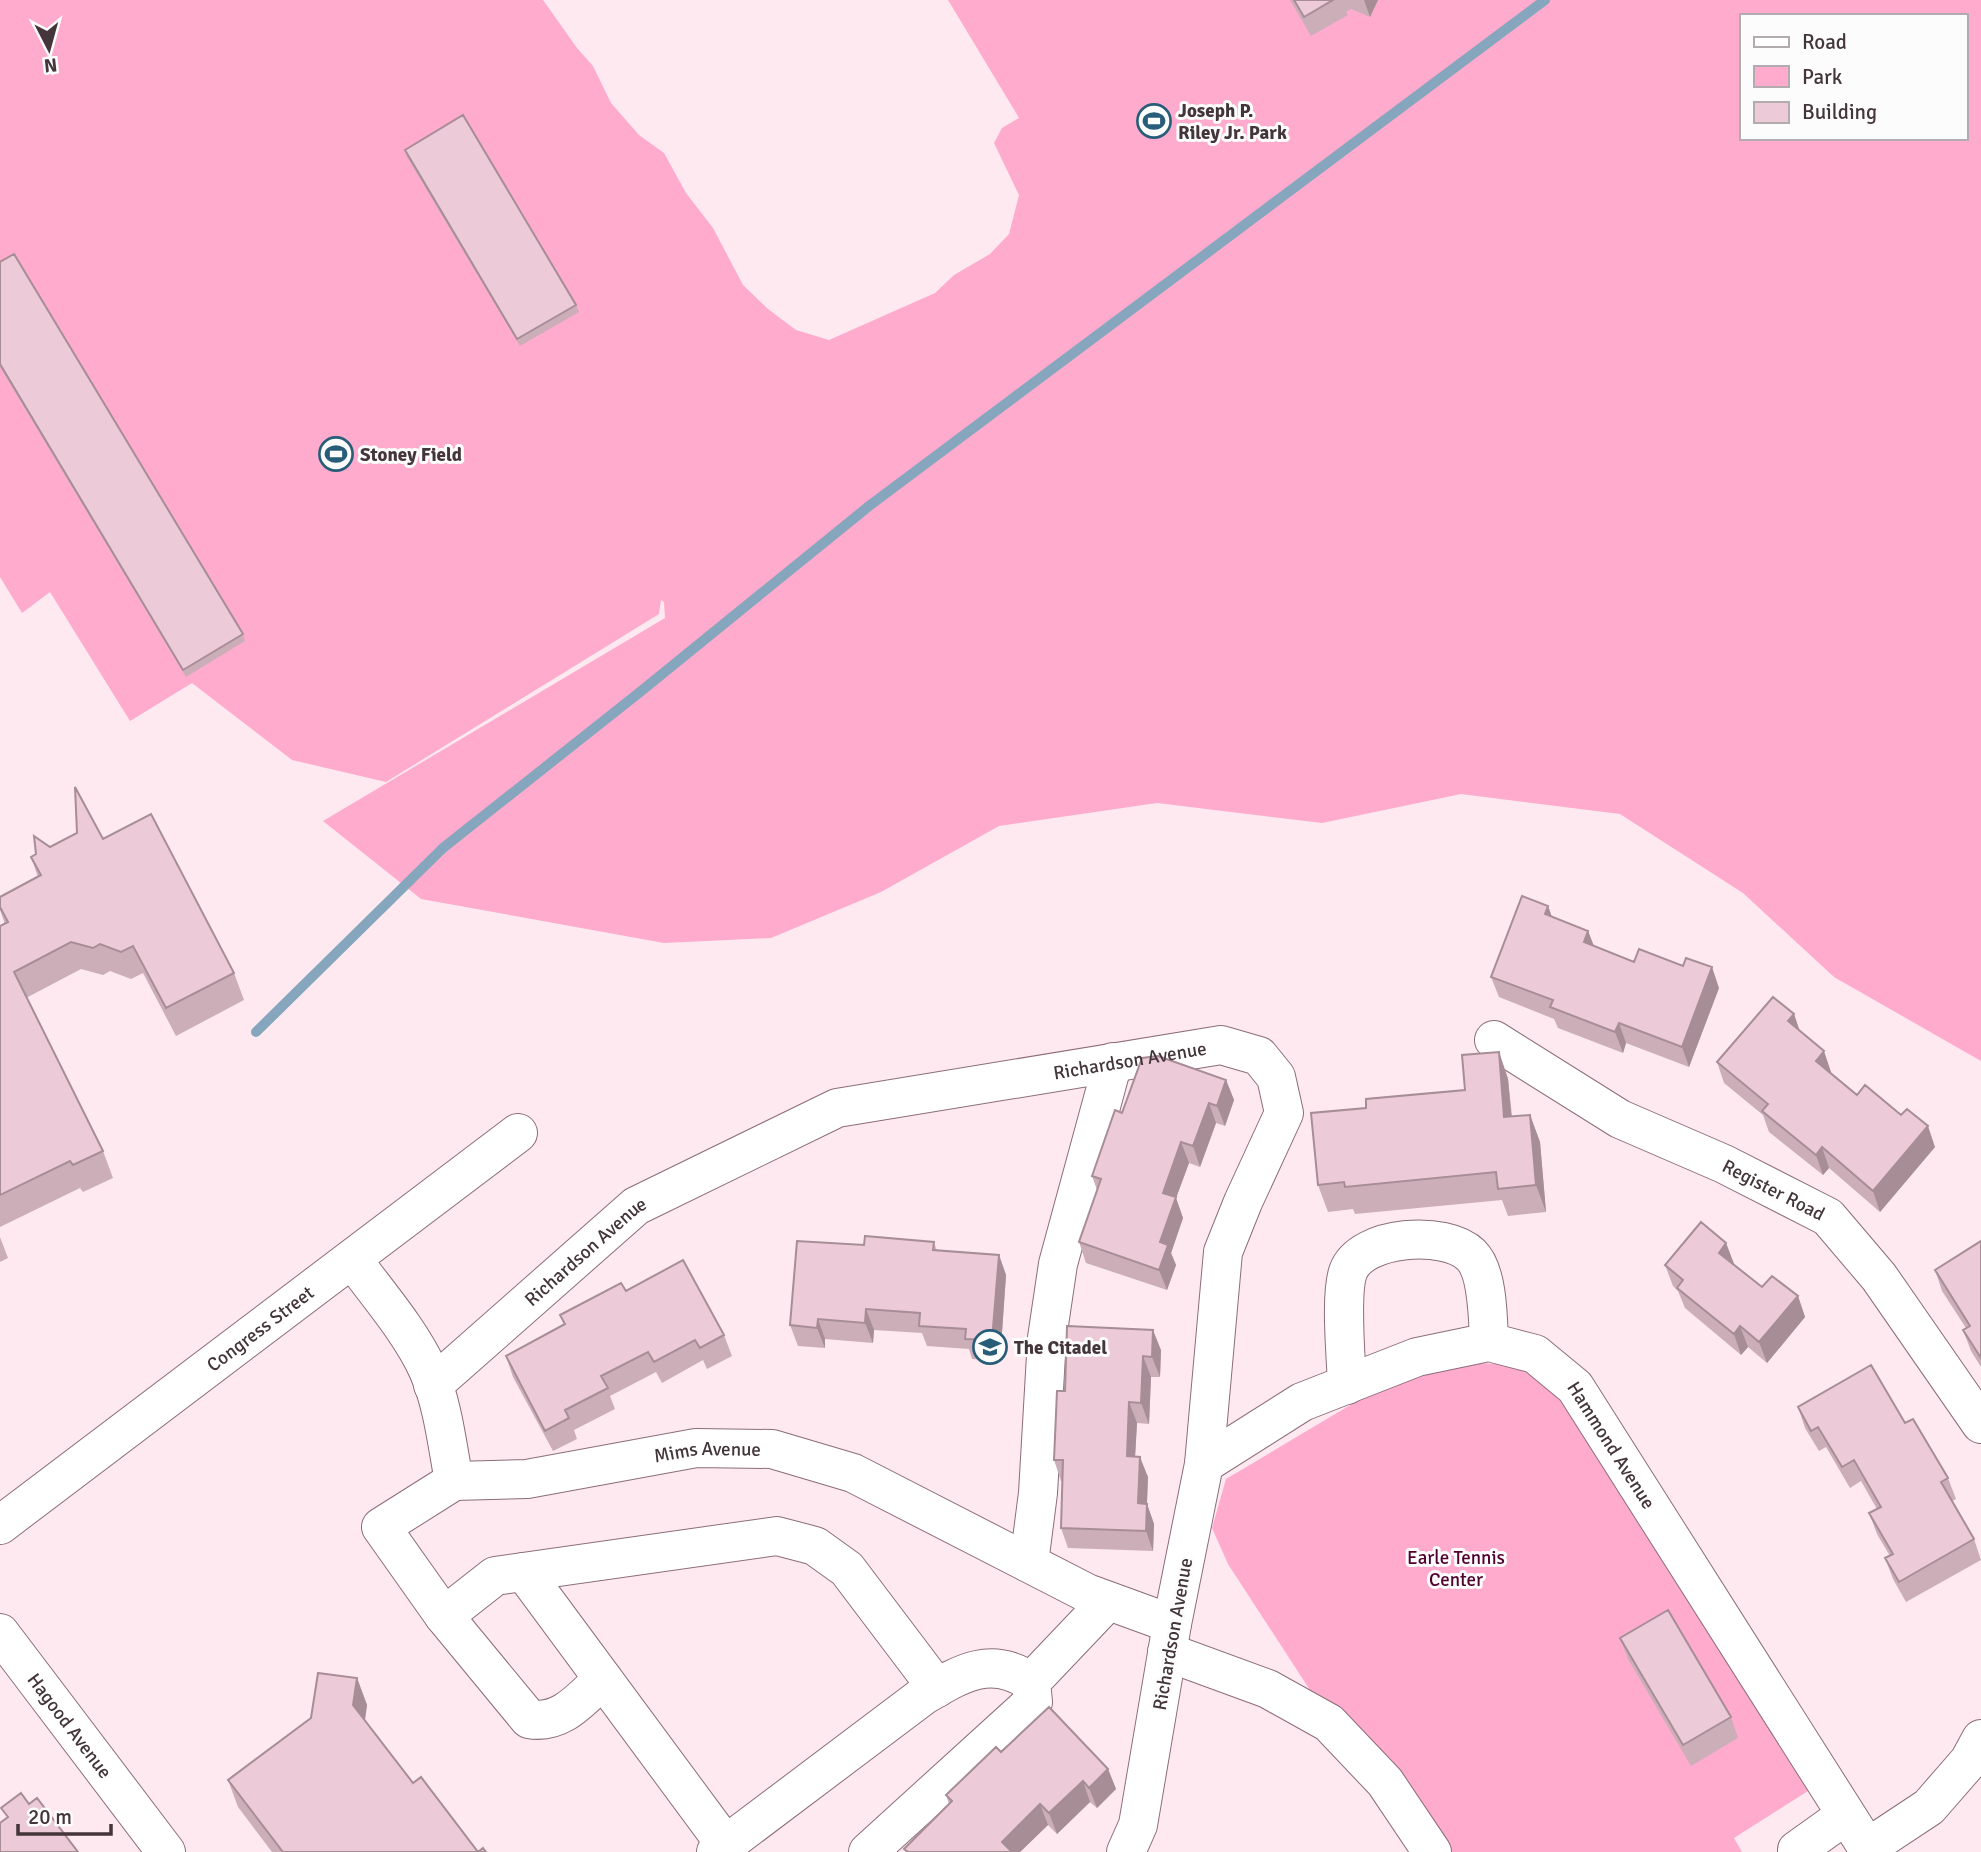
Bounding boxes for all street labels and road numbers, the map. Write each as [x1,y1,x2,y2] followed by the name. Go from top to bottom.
[1052,1037,1208,1085] street label: Richardson Avenue
[1718,1154,1829,1226] street label: Register Road
[520,1192,650,1312] street label: Richardson Avenue
[202,1281,319,1377] street label: Congress Street
[1561,1377,1660,1514] street label: Hammond Avenue
[652,1437,761,1468] street label: Mims Avenue
[1148,1556,1198,1712] street label: Richardson Avenue
[22,1669,117,1783] street label: Hagood Avenue

